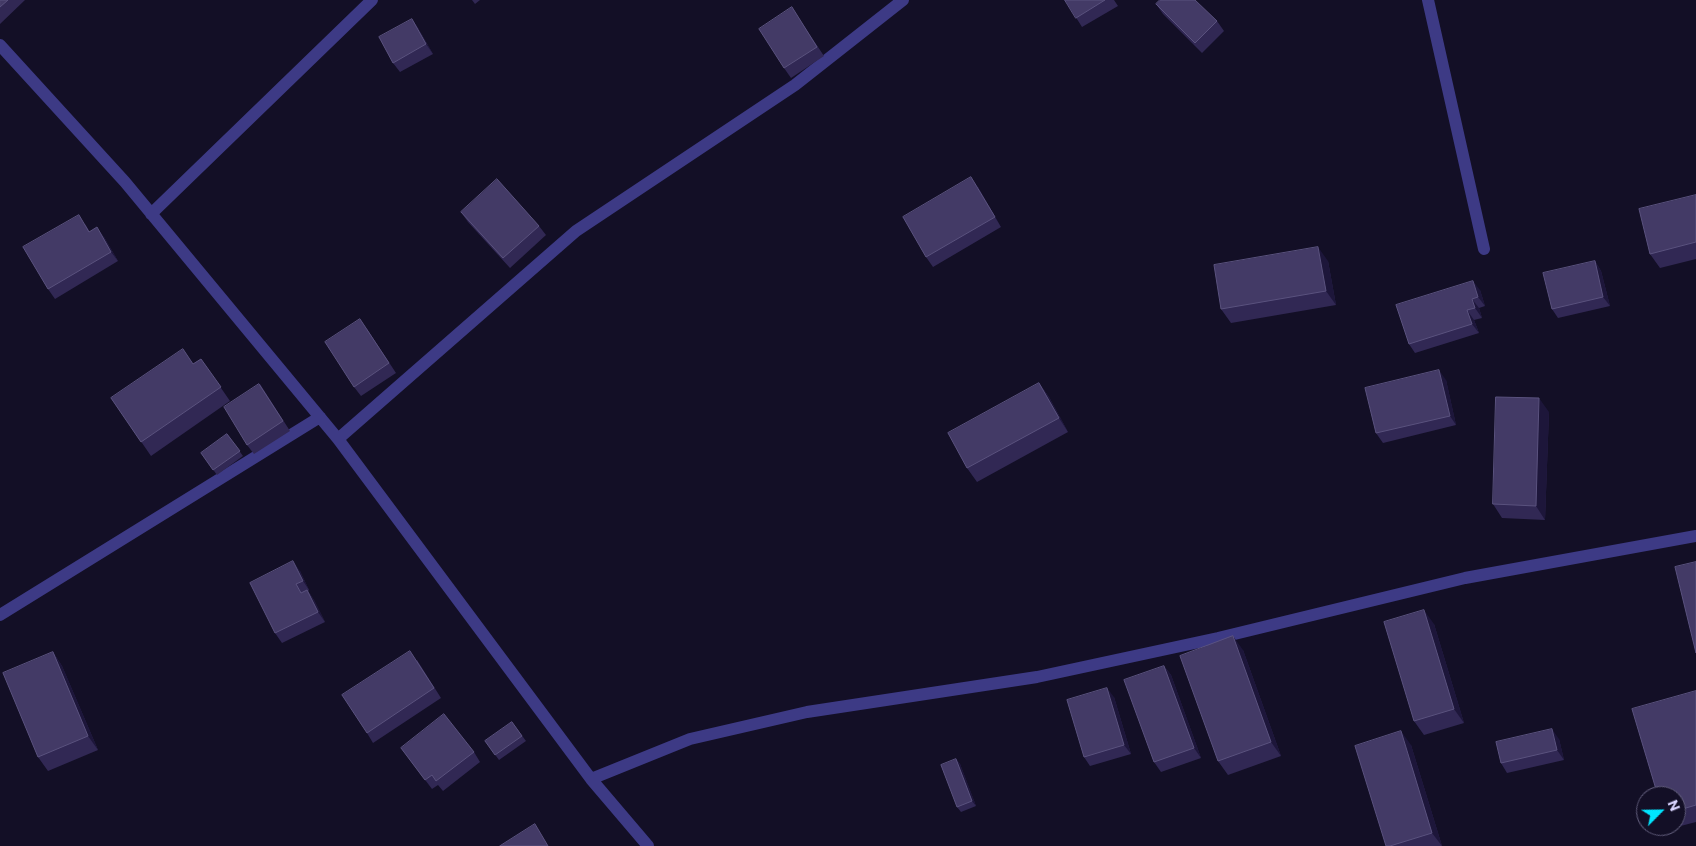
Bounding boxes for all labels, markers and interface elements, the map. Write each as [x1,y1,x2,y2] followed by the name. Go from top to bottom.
[1636,786,1686,836] north arrow
[1664,797,1684,813] text: N

